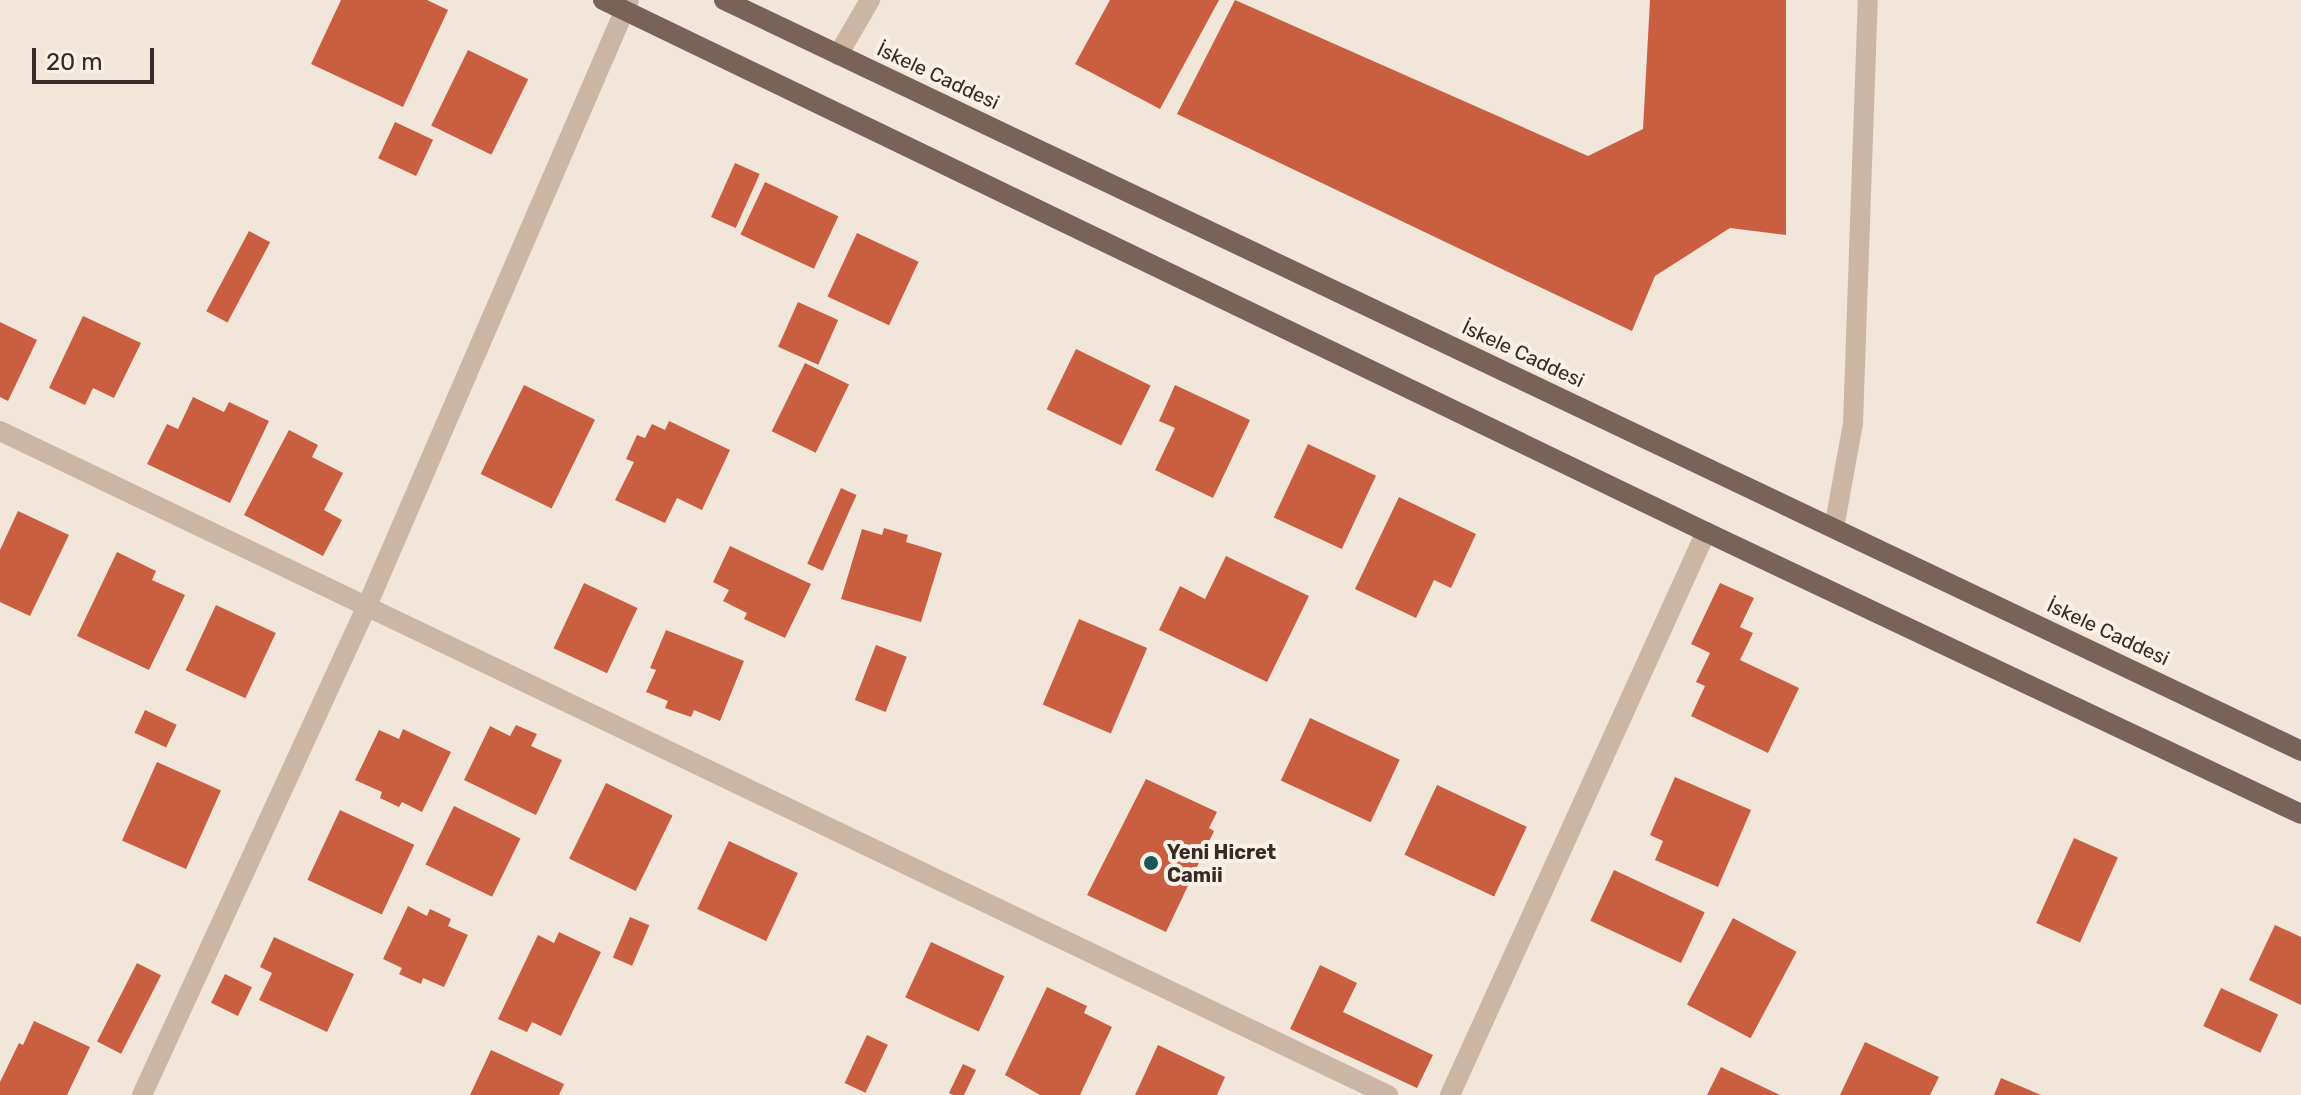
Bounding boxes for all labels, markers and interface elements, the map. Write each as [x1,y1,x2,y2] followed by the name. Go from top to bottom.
[36,32,158,82] scale bar
[873,37,1003,115] street label: İskele Caddesi
[46,48,103,76] text: 20 m
[1458,315,1588,393] street label: İskele Caddesi
[2043,593,2173,671] street label: İskele Caddesi
[1167,840,1276,887] place label: Yeni Hicret Camii
[1142,854,1160,872] marker: Yeni Hicret Camii

